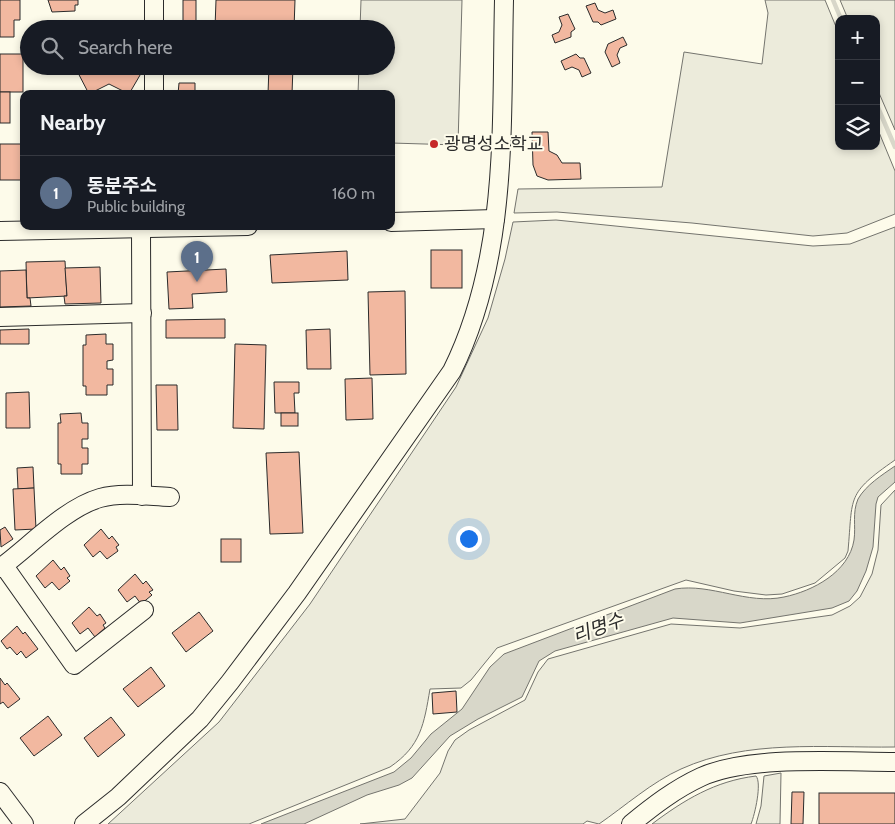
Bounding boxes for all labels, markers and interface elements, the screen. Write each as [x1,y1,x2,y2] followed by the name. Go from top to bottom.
[835,15,880,150] map controls
[835,15,880,60] button: +
[20,20,395,75] search box
[38,34,66,62] icon: search
[78,36,172,59] text: Search here
[835,60,880,105] button: −
[835,105,880,150] button: layers
[40,110,106,135] text: Nearby
[444,133,543,155] place label: 광명성소학교
[428,138,440,150] marker: 광명성소학교
[87,174,157,197] text: 동분주소
[53,184,59,203] text: 1
[332,184,375,203] text: 160 m
[87,197,185,216] text: Public building
[181,241,213,282] pin: 1
[456,526,482,552] your location
[569,608,627,648] water label: 리명수

